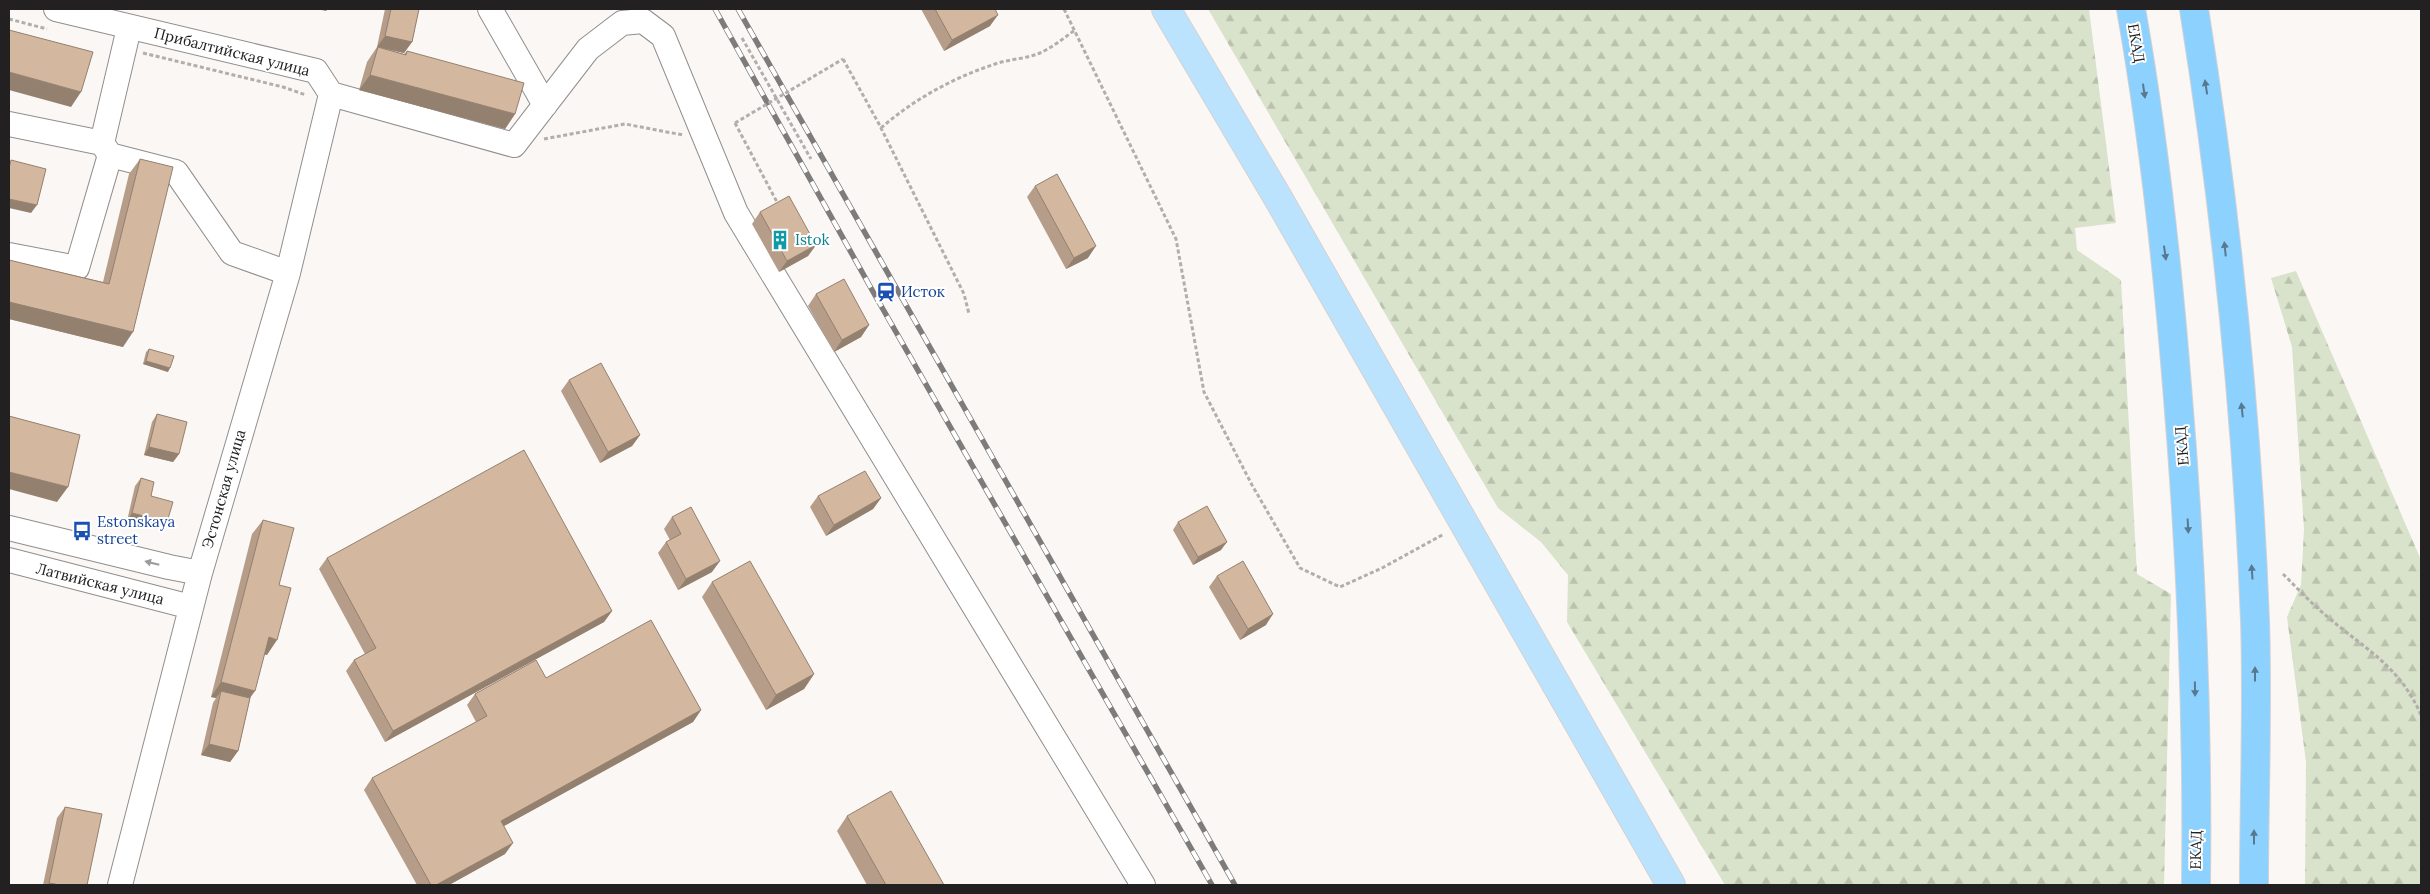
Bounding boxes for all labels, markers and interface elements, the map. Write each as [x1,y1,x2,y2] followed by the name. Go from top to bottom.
[2124,22,2149,64] street label: ЕКАД
[152,23,312,80] street label: Прибалтийская улица
[2202,79,2210,95] one-way arrow
[2140,84,2148,100] one-way arrow
[769,229,791,251] building icon: Istok
[795,230,829,249] place label: Istok
[2221,240,2229,256] one-way arrow
[2161,245,2169,261] one-way arrow
[875,281,897,303] station icon: Исток
[901,282,945,301] place label: Исток
[2237,402,2245,418] one-way arrow
[2170,426,2193,466] street label: ЕКАД
[197,427,250,551] street label: Эстонская улица
[97,512,175,548] place label: Estonskaya street
[2185,519,2193,535] one-way arrow
[71,520,93,542] bus stop icon: Estonskaya street
[34,558,166,609] street label: Латвийская улица
[144,559,159,567] one-way arrow
[2247,564,2255,580] one-way arrow
[2251,666,2259,682] one-way arrow
[2191,681,2199,697] one-way arrow
[2250,828,2258,844] one-way arrow
[2186,830,2205,870] street label: ЕКАД

